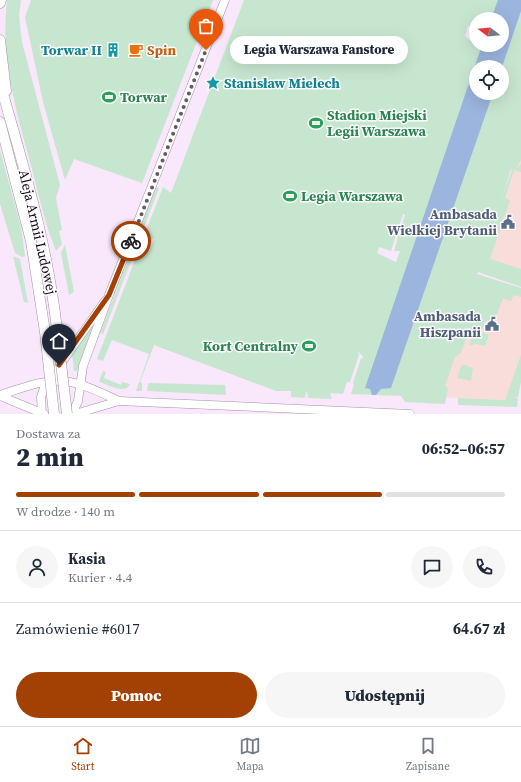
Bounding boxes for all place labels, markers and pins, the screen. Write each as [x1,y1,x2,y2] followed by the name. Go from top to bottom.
[189,9,223,50] pin
[230,36,408,64] callout: Legia Warszawa Fanstore
[41,40,102,60] place label: Torwar II
[147,40,176,60] place label: Spin
[105,42,121,58] building icon: Torwar II
[128,42,144,58] cafe icon: Spin
[224,73,340,93] place label: Stanisław Mielech
[205,75,221,91] place icon: Stanisław Mielech
[120,87,168,107] place label: Torwar
[101,89,117,105] sports icon: Torwar
[327,105,427,141] place label: Stadion Miejski Legii Warszawa
[308,115,324,131] sports icon: Stadion Miejski Legii Warszawa
[301,186,404,206] place label: Legia Warszawa
[282,188,298,204] sports icon: Legia Warszawa
[387,204,498,240] place label: Ambasada Wielkiej Brytanii
[500,214,516,230] public building icon: Ambasada Wielkiej Brytanii
[414,306,482,342] place label: Ambasada Hiszpanii
[484,316,500,332] public building icon: Ambasada Hiszpanii
[42,324,76,365] pin
[203,336,299,356] place label: Kort Centralny
[301,338,317,354] sports icon: Kort Centralny

